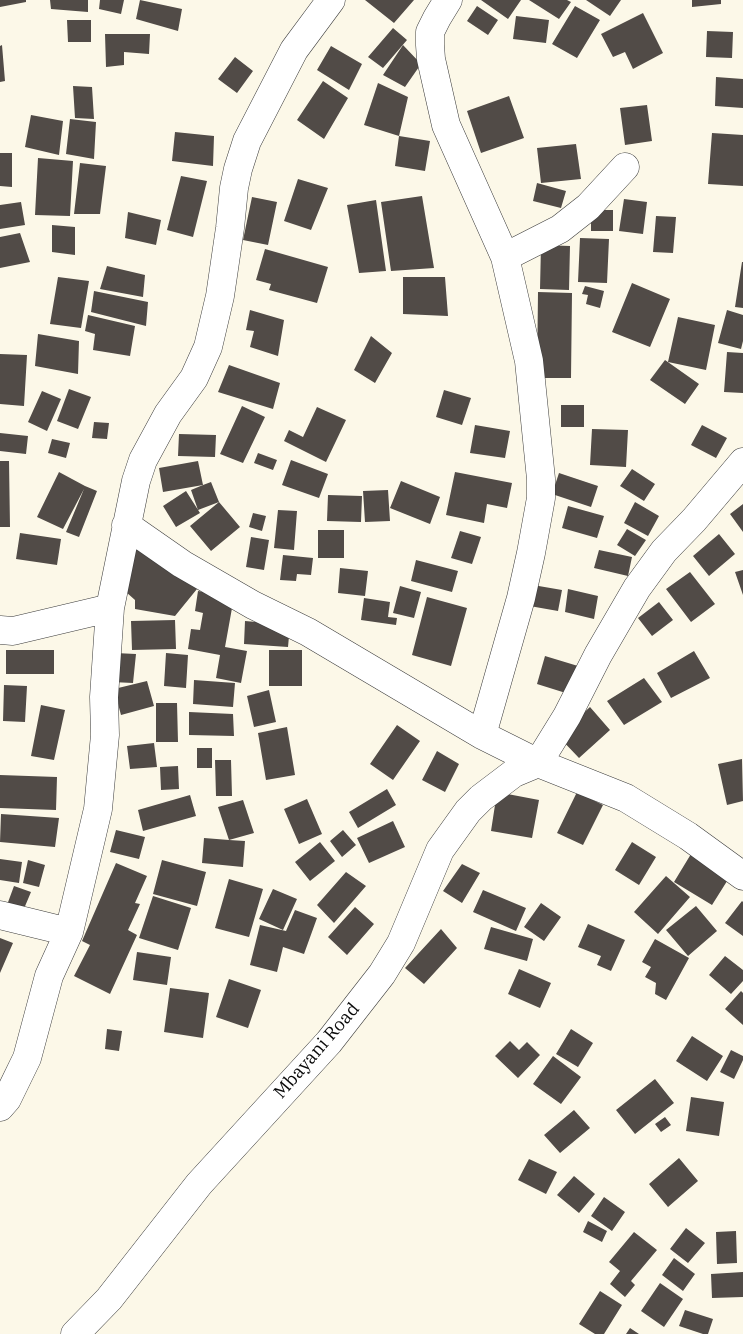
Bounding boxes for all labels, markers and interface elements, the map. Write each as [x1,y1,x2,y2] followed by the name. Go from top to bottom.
[270,999,364,1103] street label: Mbayani Road

